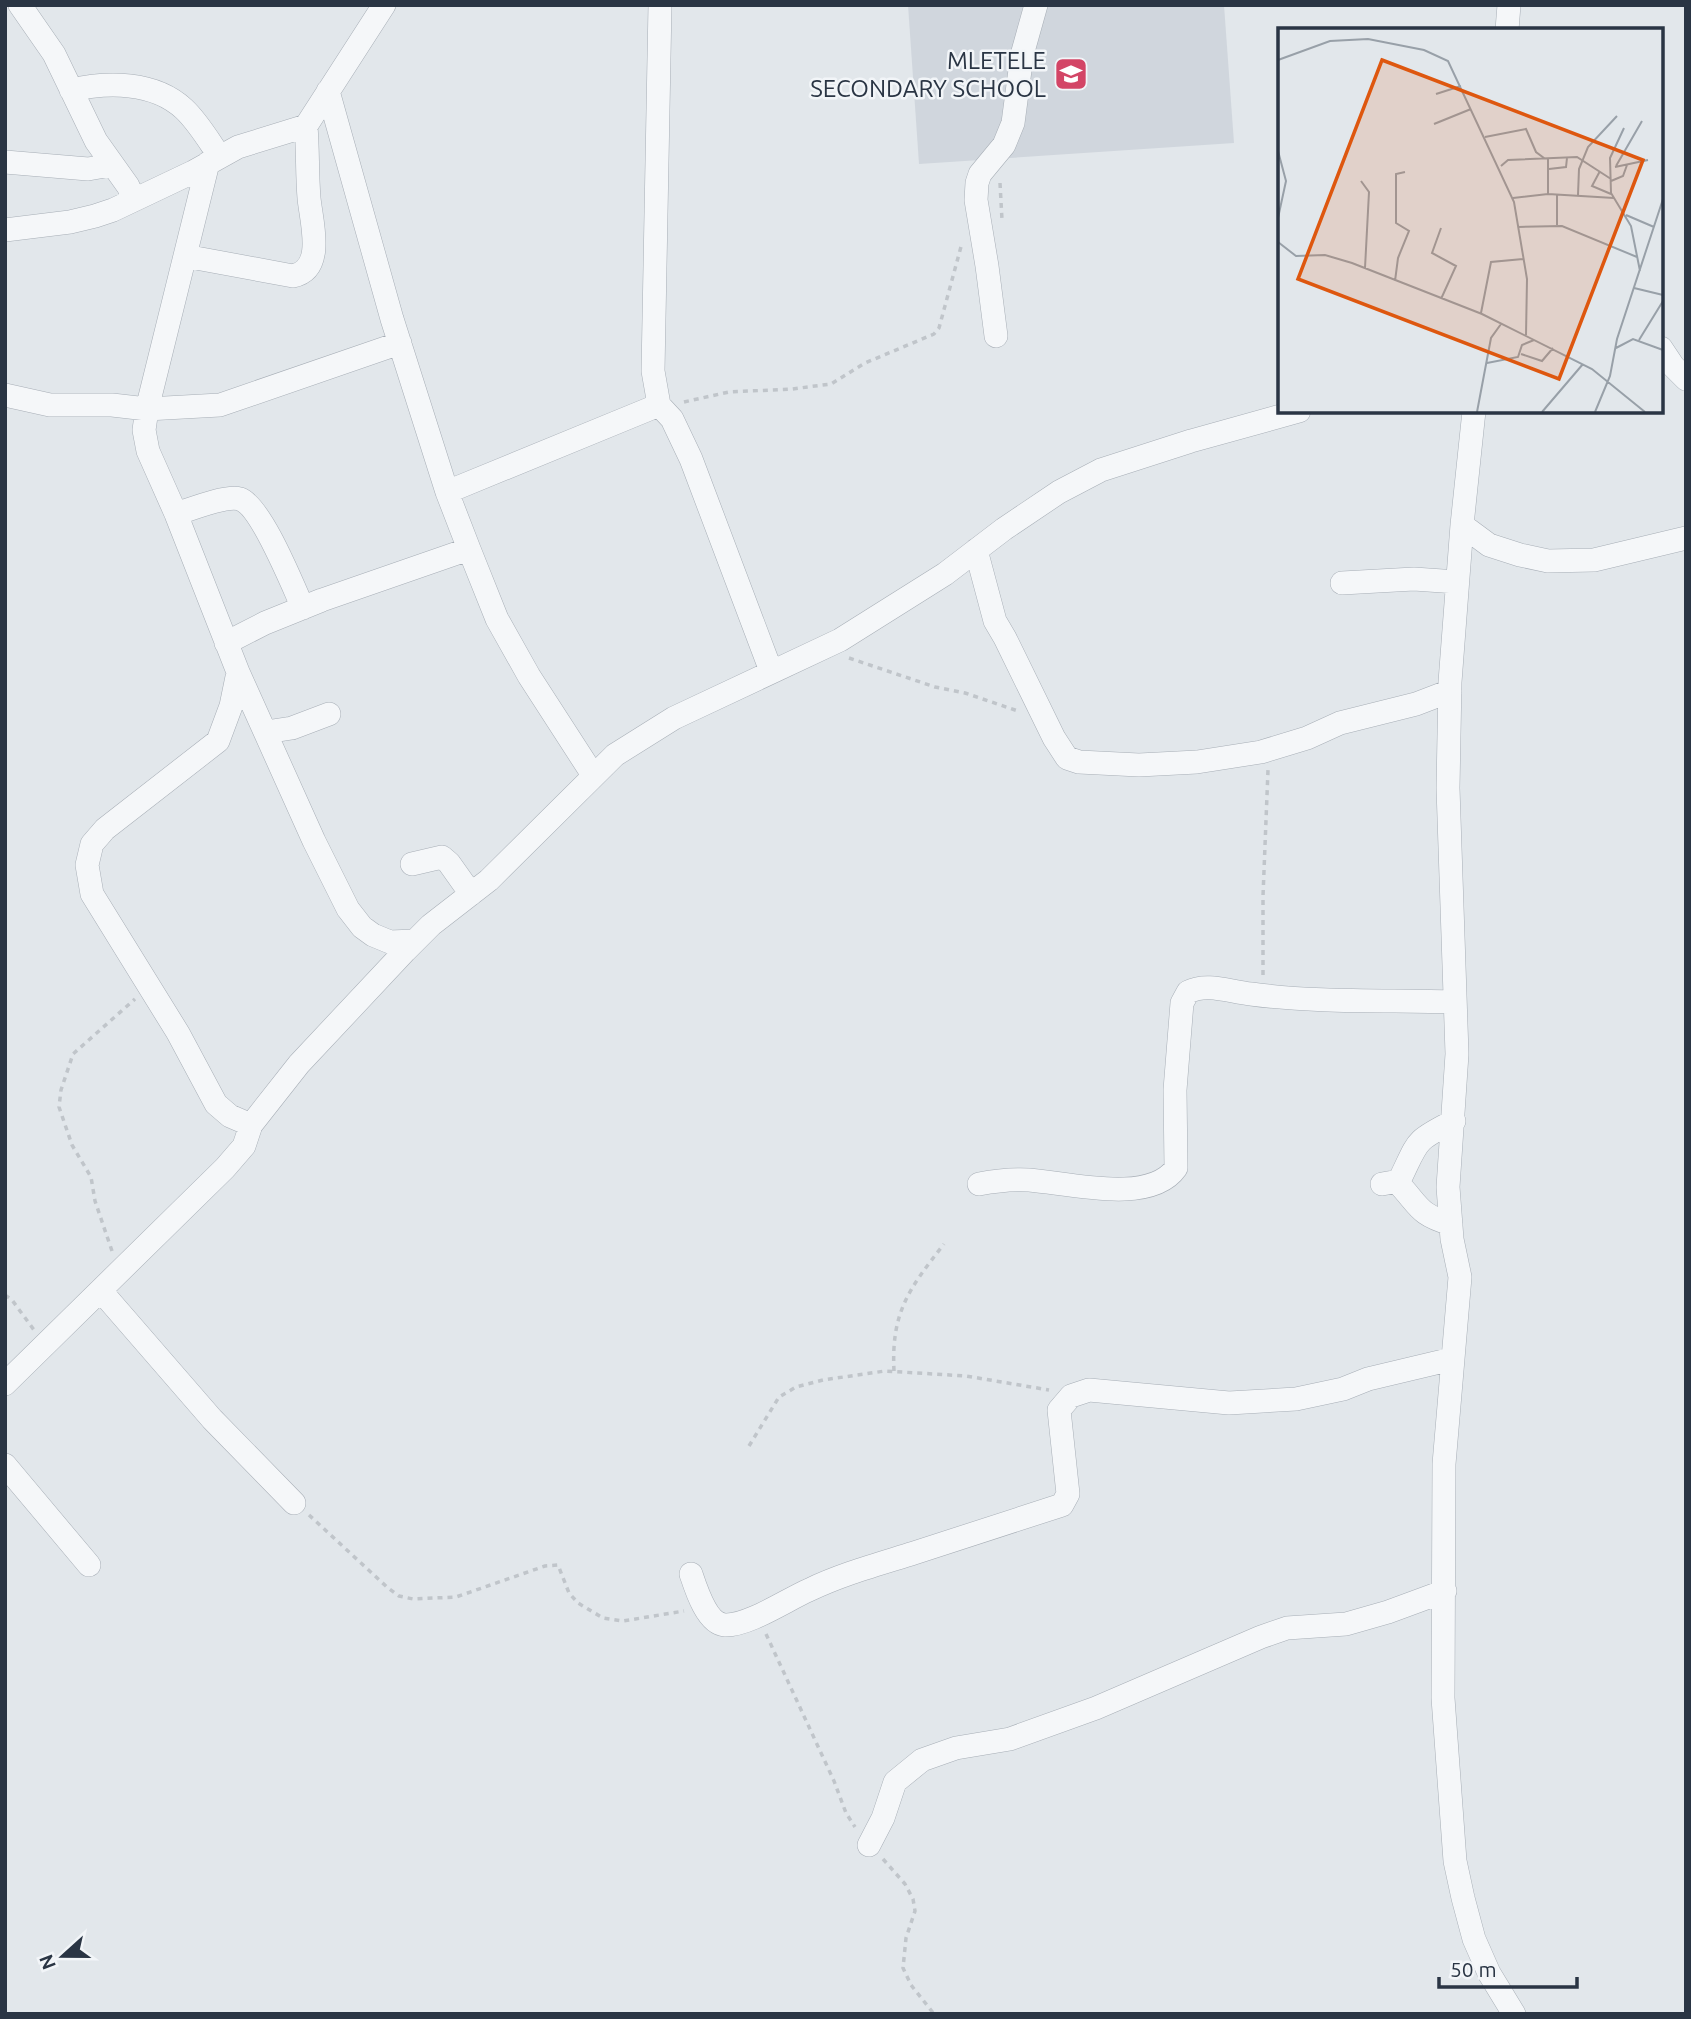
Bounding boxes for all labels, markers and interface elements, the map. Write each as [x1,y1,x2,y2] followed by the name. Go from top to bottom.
[1278,28,1663,413] inset map
[810,47,1046,102] place label: MLETELE SECONDARY SCHOOL
[1052,55,1090,93] school or university icon: MLETELE SECONDARY SCHOOL
[28,1921,98,1991] north arrow
[1439,1946,1577,1990] scale bar
[34,1952,60,1973] text: N
[1450,1957,1497,1981] text: 50 m

